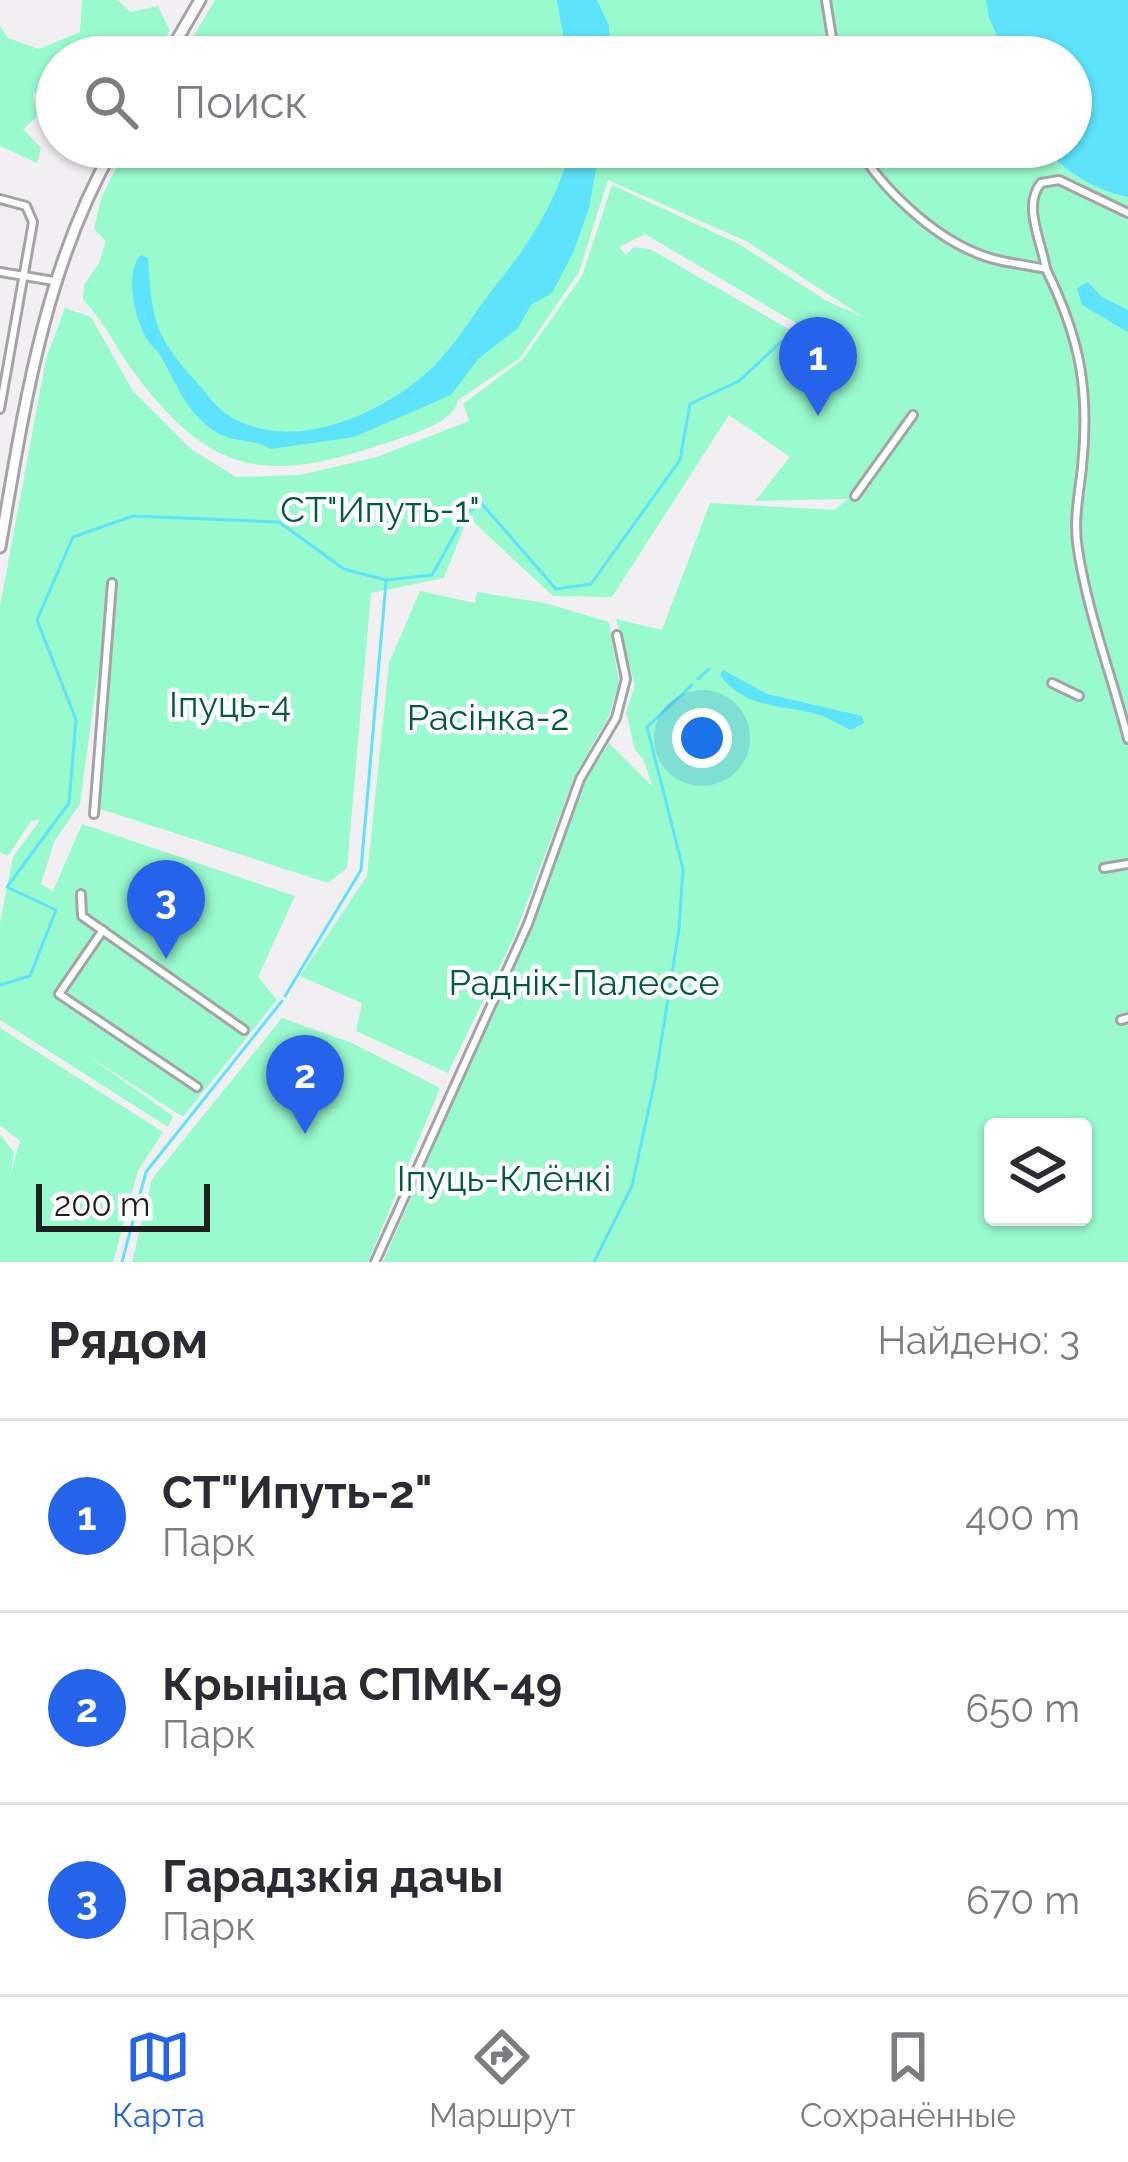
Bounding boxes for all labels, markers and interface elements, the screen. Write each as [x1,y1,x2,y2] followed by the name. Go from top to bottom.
[36,36,1092,168] search box
[78,69,144,135] icon: search
[174,76,308,129] text: Поиск
[779,317,857,416] pin: 1
[280,488,480,530] park label: СТ"Ипуть-1"
[169,683,291,725] park label: Іпуць-4
[407,696,569,738] park label: Расінка-2
[672,708,732,768] your location
[127,860,205,959] pin: 3
[448,961,720,1003] park label: Раднік-Палессе
[266,1035,344,1134] pin: 2
[984,1118,1092,1226] map controls
[984,1118,1092,1226] button: layers
[397,1157,611,1199] park label: Іпуць-Клёнкі
[36,1178,210,1231] scale bar
[54,1185,150,1224] text: 200 m
[48,1310,208,1370] text: Рядом
[877,1317,1080,1363] text: Найдено: 3
[162,1466,432,1519] text: СТ"Ипуть-2"
[77,1493,97,1539] text: 1
[965,1493,1080,1539] text: 400 m
[162,1519,255,1565] text: Парк
[162,1658,562,1711] text: Крыніца СПМК-49
[76,1685,98,1731] text: 2
[966,1685,1080,1731] text: 650 m
[162,1711,255,1757] text: Парк
[162,1850,503,1903] text: Гарадзкія дачы
[76,1877,98,1923] text: 3
[966,1877,1080,1923] text: 670 m
[162,1903,255,1949] text: Парк
[112,2024,205,2135] tab: Карта
[429,2024,576,2135] tab: Маршрут
[800,2024,1016,2135] tab: Сохранённые

